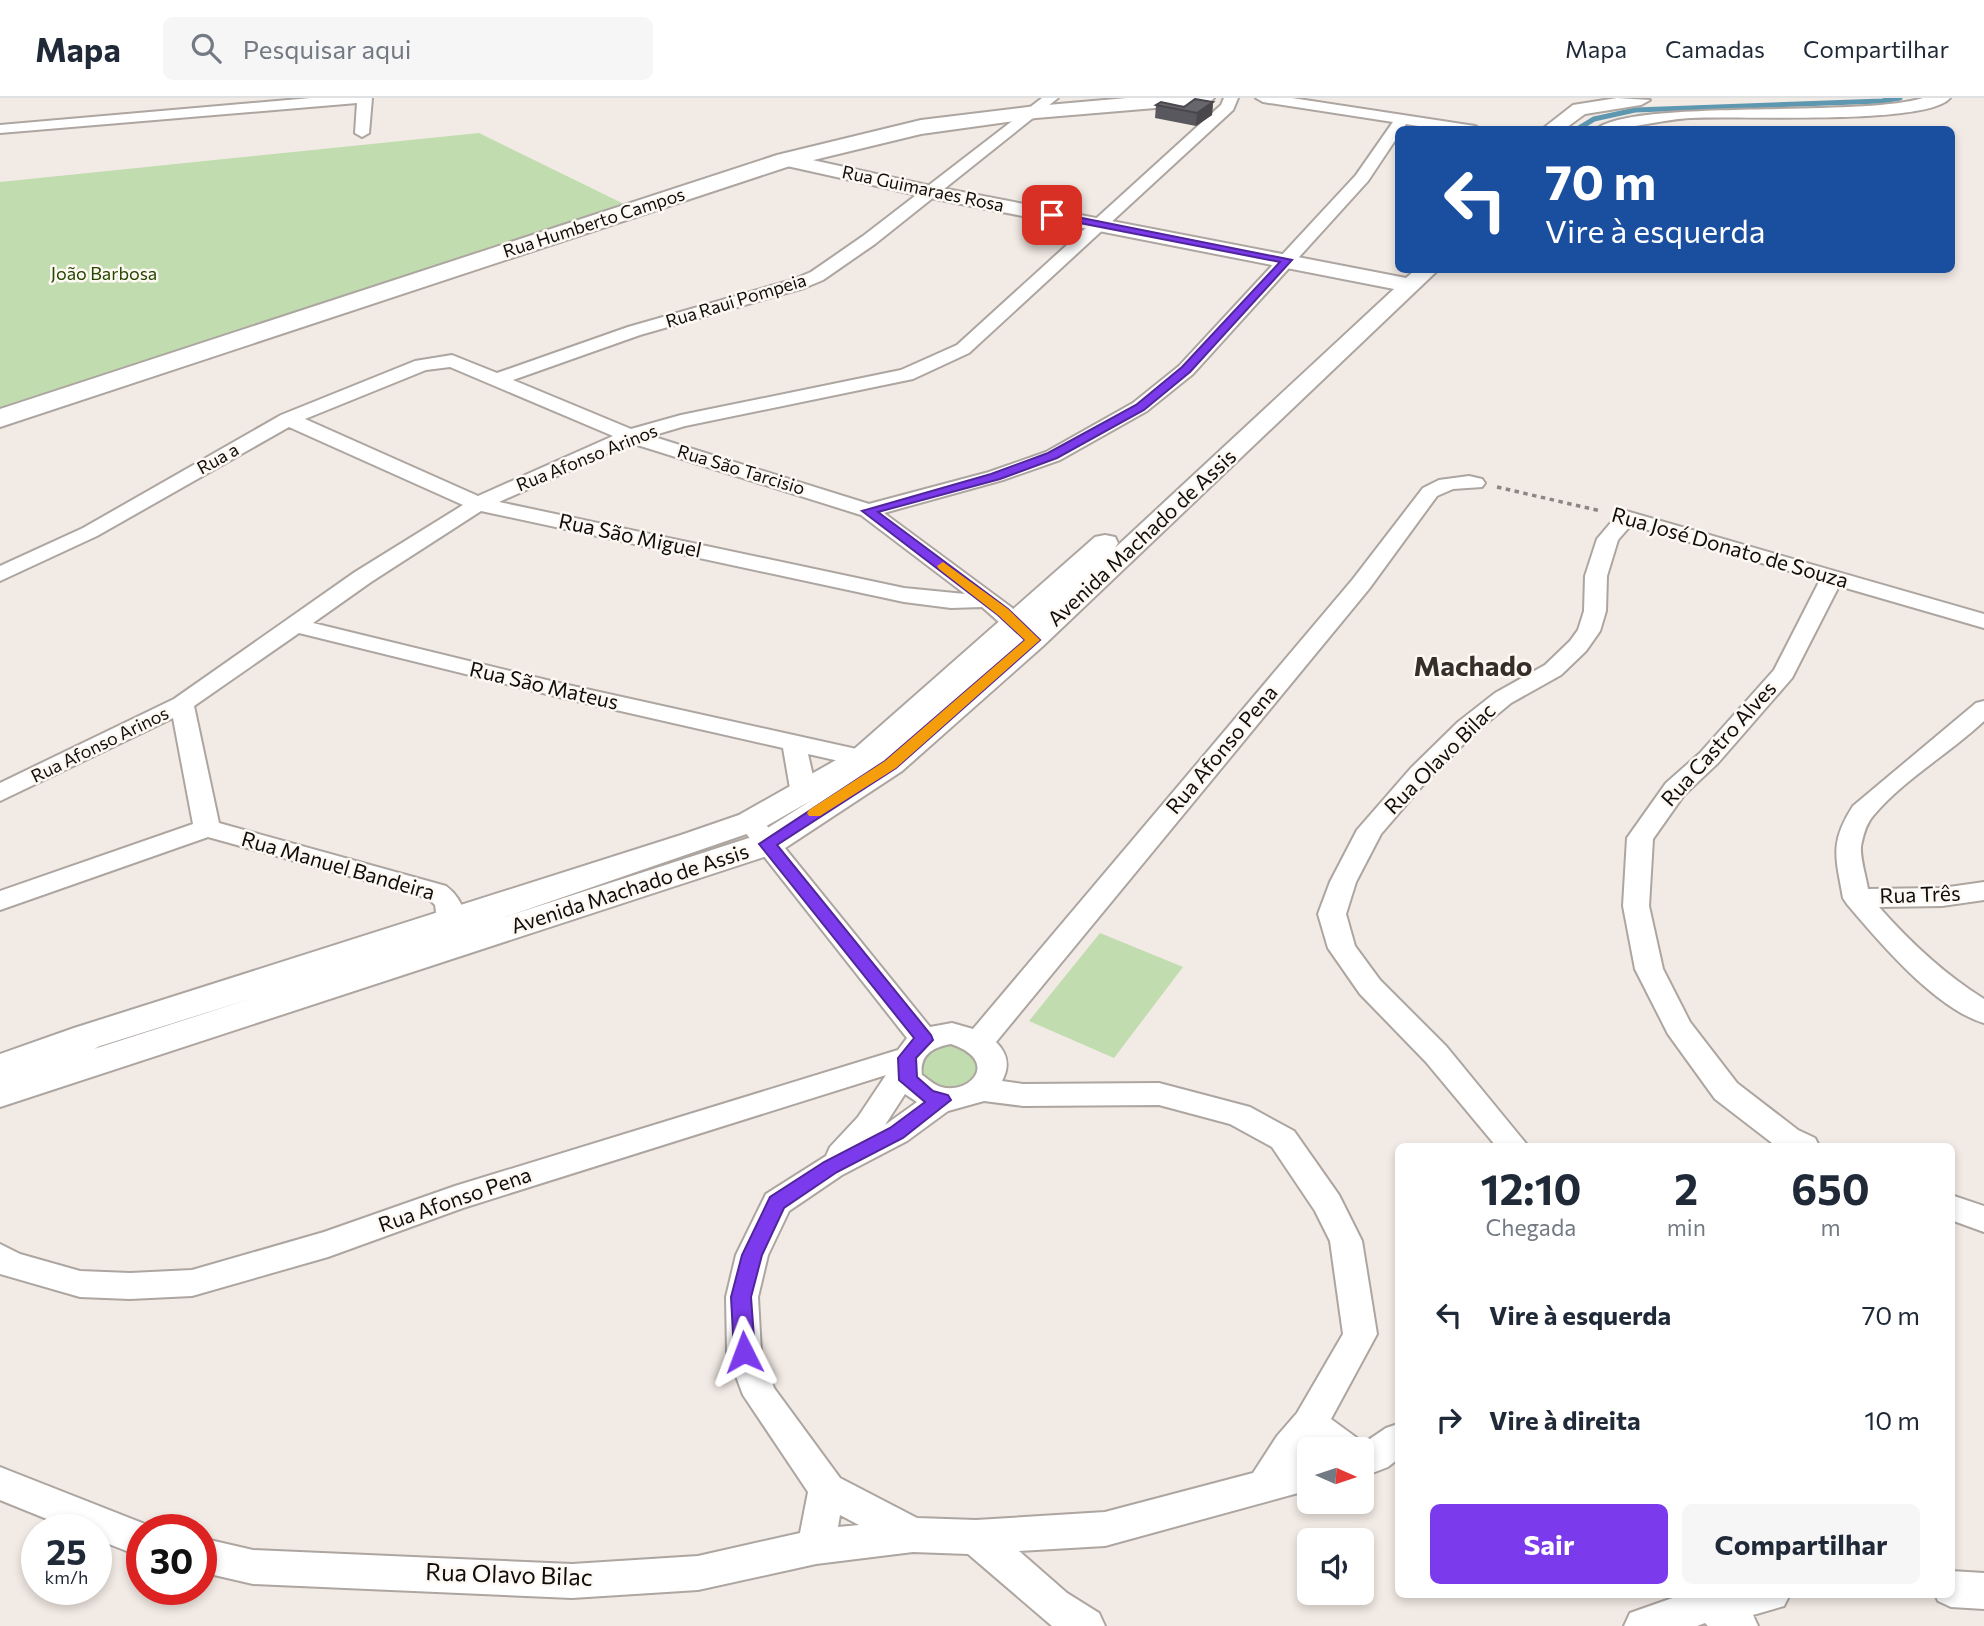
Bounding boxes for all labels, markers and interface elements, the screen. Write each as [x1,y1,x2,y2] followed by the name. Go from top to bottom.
[163,17,653,80] search box
[35,28,121,69] text: Mapa
[187,29,225,67] icon: search
[243,33,411,64] text: Pesquisar aqui
[1565,34,1627,63] text: Mapa
[1665,34,1765,63] text: Camadas
[1803,34,1949,63] text: Compartilhar
[1545,150,1656,210] text: 70 m
[1430,154,1521,245] icon: left
[840,160,1006,216] street label: Rua Guimaraes Rosa
[500,182,687,262] street label: Rua Humberto Campos
[1022,185,1082,245] pin
[1033,196,1071,234] icon: arrive
[1545,210,1766,250] text: Vire à esquerda
[51,262,157,284] park label: João Barbosa
[663,268,809,332] street label: Rua Raui Pompeia
[513,419,660,495] street label: Rua Afonso Arinos
[193,438,242,478] street label: Rua a
[675,439,808,499] street label: Rua São Tarcisio
[1042,443,1240,631] street label: Avenida Machado de Assis
[1609,501,1852,592] street label: Rua José Donato de Souza
[557,507,704,562] street label: Rua São Miguel
[1413,648,1533,682] district label: Machado
[467,655,621,714] street label: Rua São Mateus
[1655,675,1781,811] street label: Rua Castro Alves
[1160,680,1282,818] street label: Rua Afonso Pena
[1378,697,1500,819] street label: Rua Olavo Bilac
[27,701,172,787] street label: Rua Afonso Arinos
[239,825,438,904] street label: Rua Manuel Bandeira
[508,837,752,938] street label: Avenida Machado de Assis
[1879,880,1961,907] street label: Rua Três
[375,1161,534,1236] street label: Rua Afonso Pena
[1480,1162,1581,1214] text: 12:10
[1674,1162,1698,1214] text: 2
[1791,1162,1870,1214] text: 650
[1486,1213,1576,1241] text: Chegada
[1667,1213,1706,1241] text: min
[1820,1213,1840,1241] text: m
[1430,1296,1468,1334] icon: left
[1489,1299,1671,1330] text: Vire à esquerda
[1862,1299,1920,1330] text: 70 m
[707,1315,781,1389] position arrow
[1430,1401,1468,1439] icon: right
[1489,1404,1641,1435] text: Vire à direita
[1864,1404,1920,1435] text: 10 m
[1297,1437,1374,1514] north arrow
[1297,1437,1374,1605] map controls
[1430,1504,1668,1584] button: Sair
[1682,1504,1920,1584] button: Compartilhar
[126,1514,217,1605] speed limit sign: 30
[1297,1528,1374,1605] button: sound
[46,1529,87,1572] text: 25
[425,1556,593,1591] street label: Rua Olavo Bilac
[45,1566,88,1588] text: km/h

